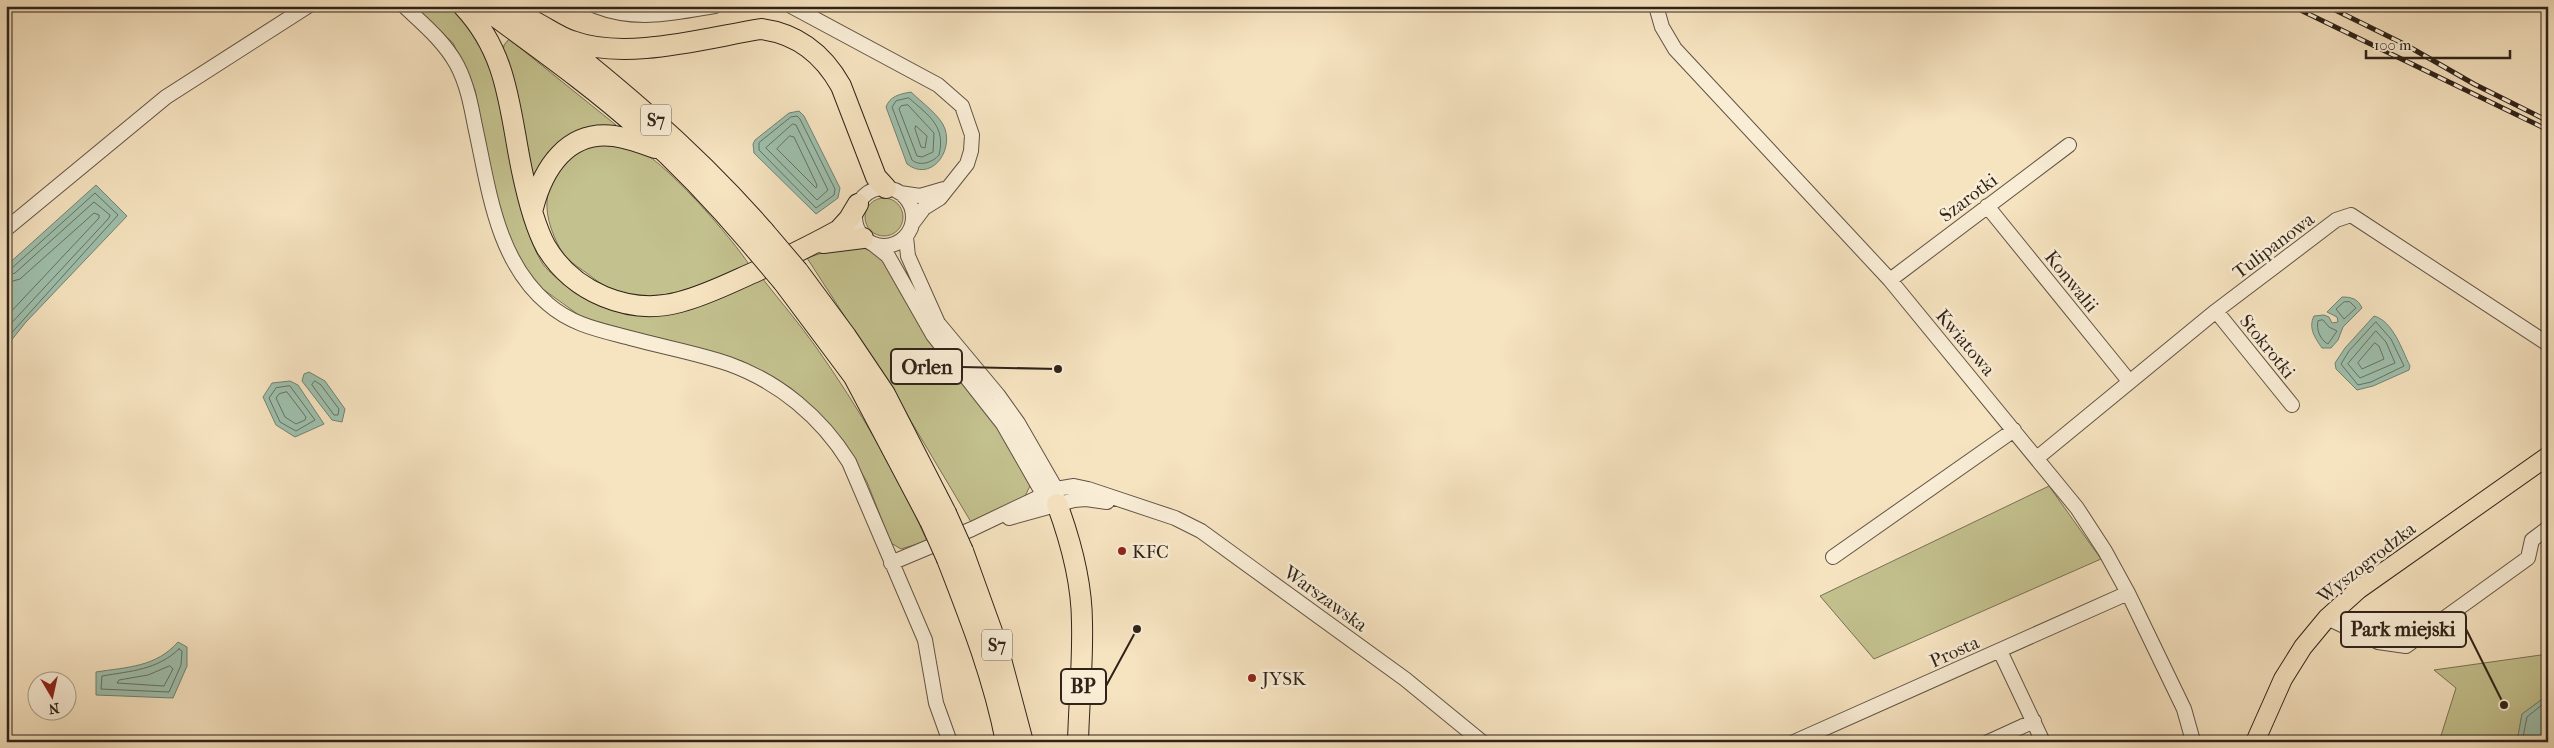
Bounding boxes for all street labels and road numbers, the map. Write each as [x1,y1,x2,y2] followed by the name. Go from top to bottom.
[641,104,671,136] road number: S7
[1935,169,2002,227] street label: Szarotki
[2229,208,2319,283] street label: Tulipanowa
[2040,246,2103,317] street label: Konwalii
[1931,305,1999,380] street label: Kwiatowa
[2235,310,2300,383] street label: Stokrotki
[2312,518,2420,609] street label: Wyszogrodzka
[1279,561,1372,637] street label: Warszawska
[982,630,1012,660] road number: S7
[1926,631,1983,672] street label: Prosta

